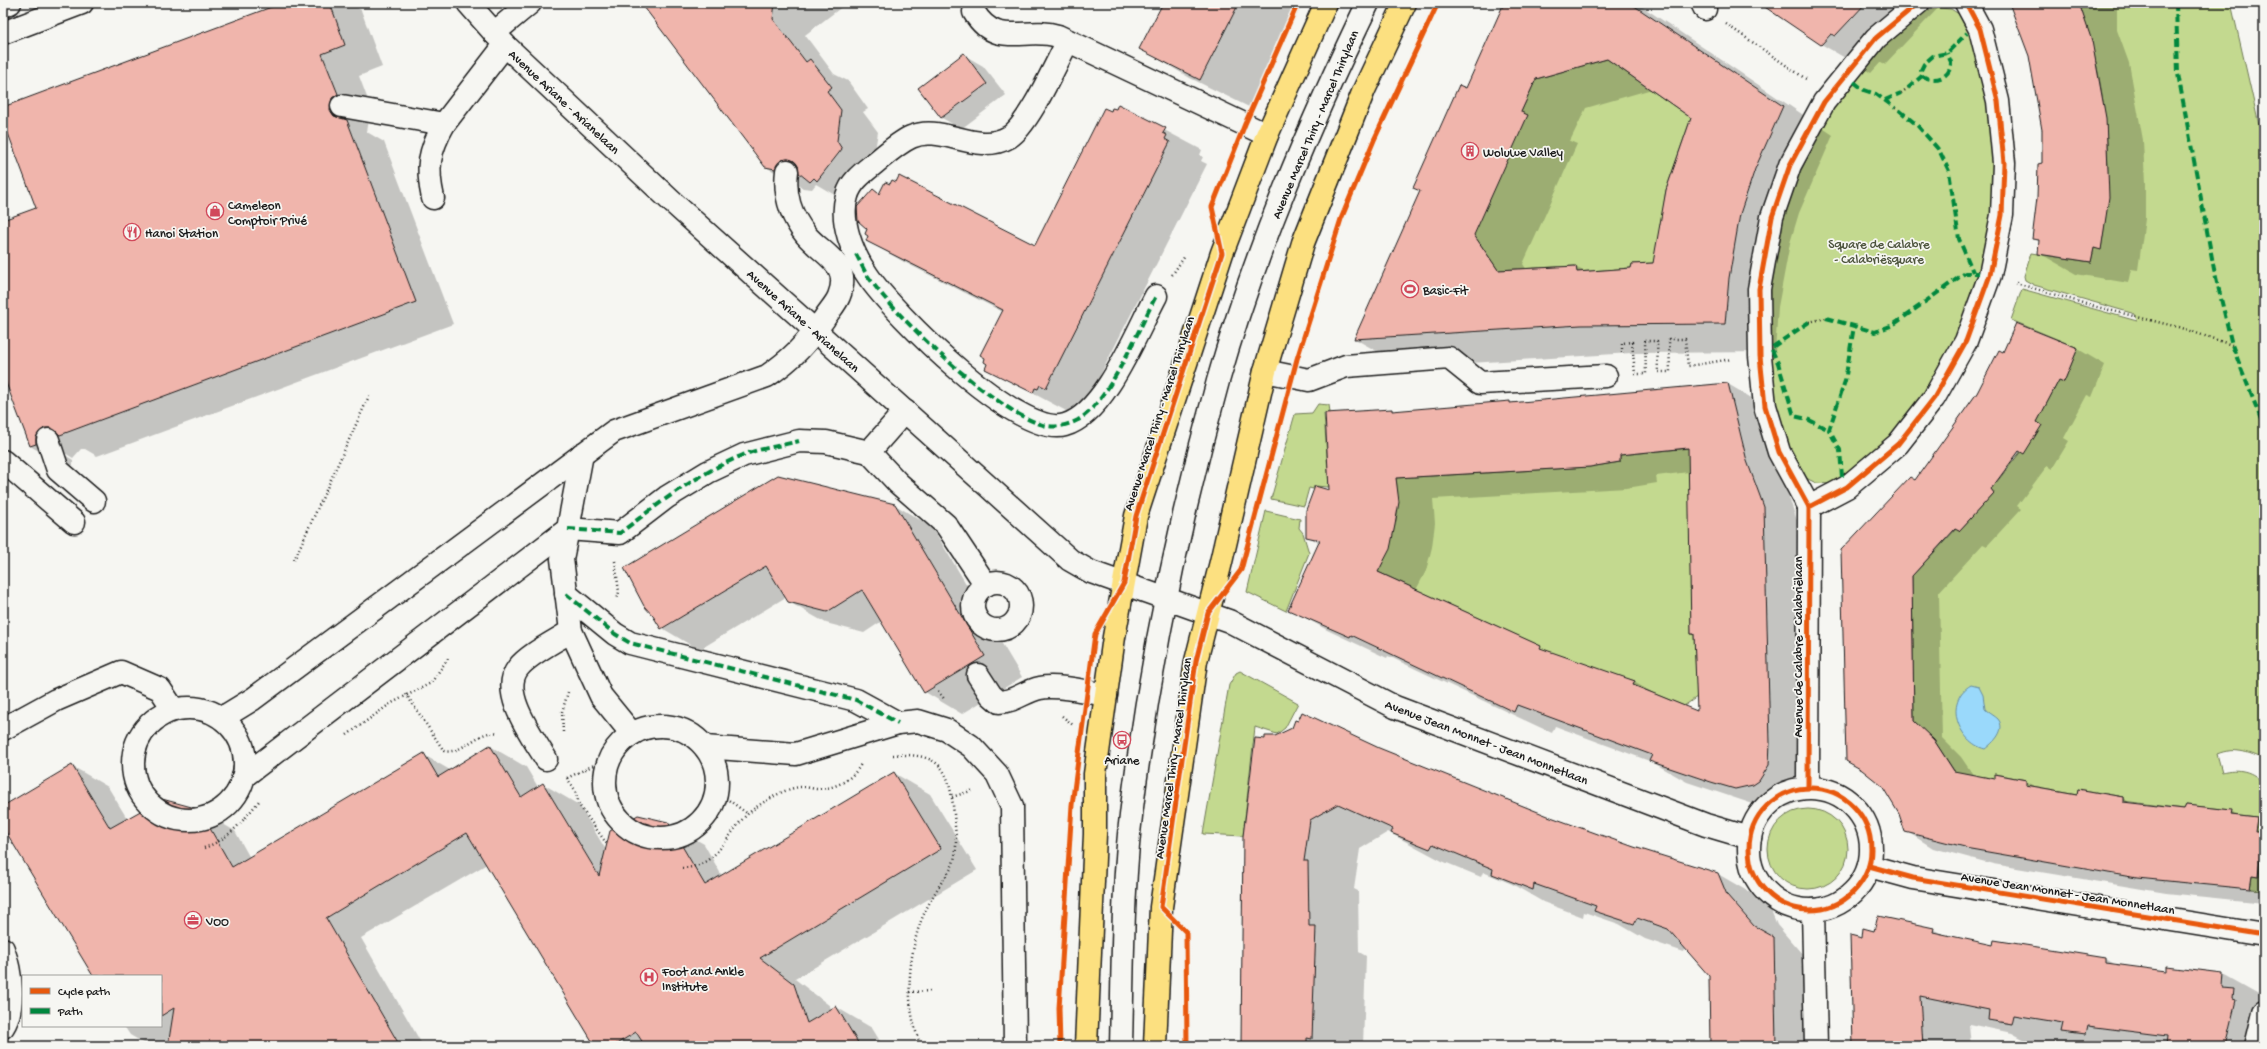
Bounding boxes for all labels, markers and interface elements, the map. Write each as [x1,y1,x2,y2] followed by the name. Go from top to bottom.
[1270,28,1363,221] street label: Avenue Marcel Thiry - Marcel Thirylaan
[505,47,622,159] street label: Avenue Ariane - Arianelaan
[1460,141,1480,161] building icon: Woluwe Valley
[1483,146,1564,161] place label: Woluwe Valley
[228,199,307,229] place label: Cameleon Comptoir Privé
[205,201,225,221] shop icon: Cameleon Comptoir Privé
[122,222,142,242] restaurant icon: Hanoi Station
[145,227,219,242] place label: Hanoi Station
[1828,238,1930,268] park label: Square de Calabre - Calabriësquare
[743,267,862,377] street label: Avenue Ariane - Arianelaan
[1400,279,1420,299] sports icon: Basic-Fit
[1422,284,1469,299] place label: Basic-Fit
[1122,314,1199,513] street label: Avenue Marcel Thiry - Marcel Thirylaan
[1792,556,1807,738] street label: Avenue de Calabre - Calabriëlaan
[1153,656,1196,860] street label: Avenue Marcel Thiry - Marcel Thirylaan
[1382,698,1591,789] street label: Avenue Jean Monnet - Jean Monnetlaan
[1112,730,1132,750] bus stop icon: Ariane
[1104,754,1140,769] place label: Ariane
[1960,870,2176,919] street label: Avenue Jean Monnet - Jean Monnetlaan
[183,910,203,930] office icon: VOO
[205,915,229,930] place label: VOO
[661,965,744,995] place label: Foot and Ankle Institute
[639,967,659,987] hospital icon: Foot and Ankle Institute
[22,975,162,1027] legend
[58,986,111,1000] text: Cycle path
[57,1006,83,1020] text: Path

